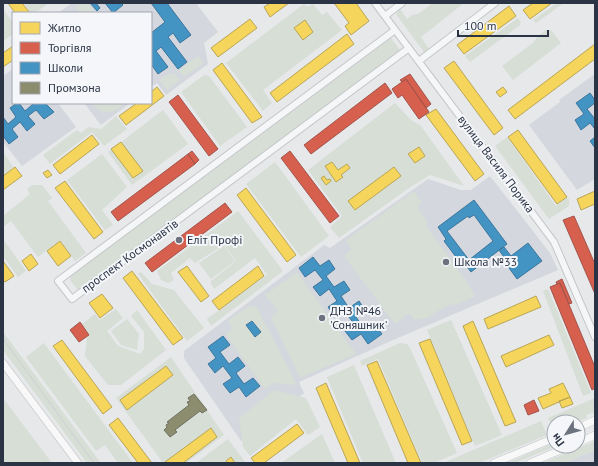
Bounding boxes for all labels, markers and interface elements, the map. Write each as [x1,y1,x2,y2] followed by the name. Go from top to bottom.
[12,12,152,104] legend
[458,12,548,38] scale bar
[464,18,497,33] text: 100 m
[47,20,81,35] text: Житло
[48,40,91,55] text: Торгівля
[48,60,83,75] text: Школи
[48,80,101,95] text: Промзона
[455,112,538,216] street label: вулиця Василя Порика
[79,216,181,296] street label: проспект Космонавтів
[187,232,243,247] place label: Еліт Профі
[174,235,184,245] marker: Еліт Профі
[454,254,517,269] place label: Школа №33
[441,257,451,267] marker: Школа №33
[330,303,388,332] place label: ДНЗ №46 'Соняшник'
[317,313,327,323] marker: ДНЗ №46 'Соняшник'
[546,414,586,454] north arrow
[548,431,567,449] text: Пн

